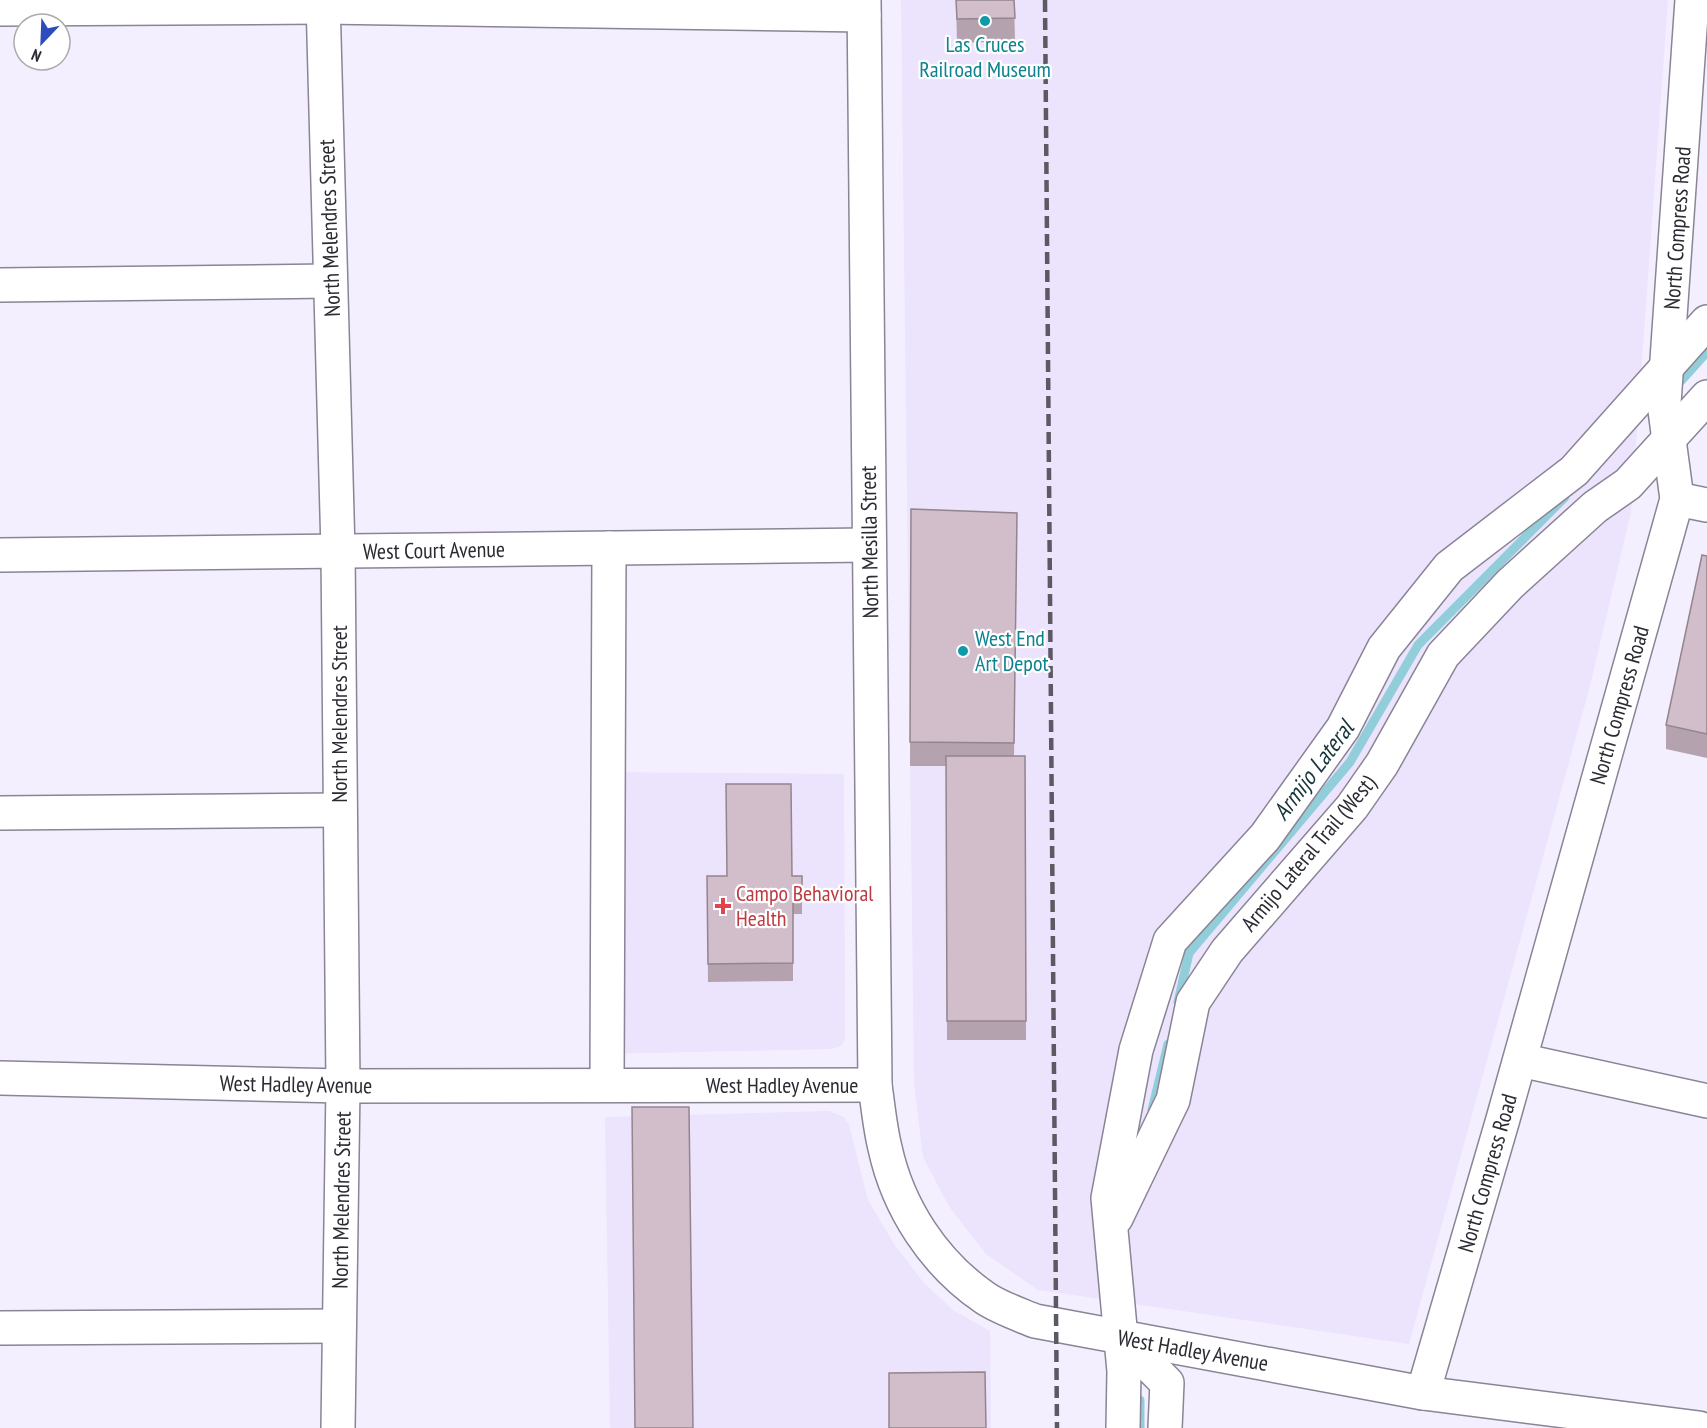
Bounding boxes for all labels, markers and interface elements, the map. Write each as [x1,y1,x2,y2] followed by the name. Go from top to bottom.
[12,12,72,72] north arrow
[978,14,992,28] marker: Las Cruces Railroad Museum
[919,30,1051,83] place label: Las Cruces Railroad Museum
[28,45,44,67] text: N
[312,139,346,317] street label: North Melendres Street
[1657,146,1697,310] street label: North Compress Road
[854,465,884,619] street label: North Mesilla Street
[363,535,505,565] street label: West Court Avenue
[1583,623,1655,787] street label: North Compress Road
[975,624,1048,677] place label: West End Art Depot
[325,625,353,803] street label: North Melendres Street
[956,644,970,658] marker: West End Art Depot
[1266,712,1362,826] water label: Armijo Lateral
[1235,769,1382,937] street label: Armijo Lateral Trail (West)
[736,879,874,932] place label: Campo Behavioral Health
[714,897,732,915] marker: Campo Behavioral Health
[220,1069,372,1099] street label: West Hadley Avenue
[706,1071,858,1099] street label: West Hadley Avenue
[1451,1091,1523,1255] street label: North Compress Road
[325,1111,357,1289] street label: North Melendres Street
[1115,1323,1271,1377] street label: West Hadley Avenue

